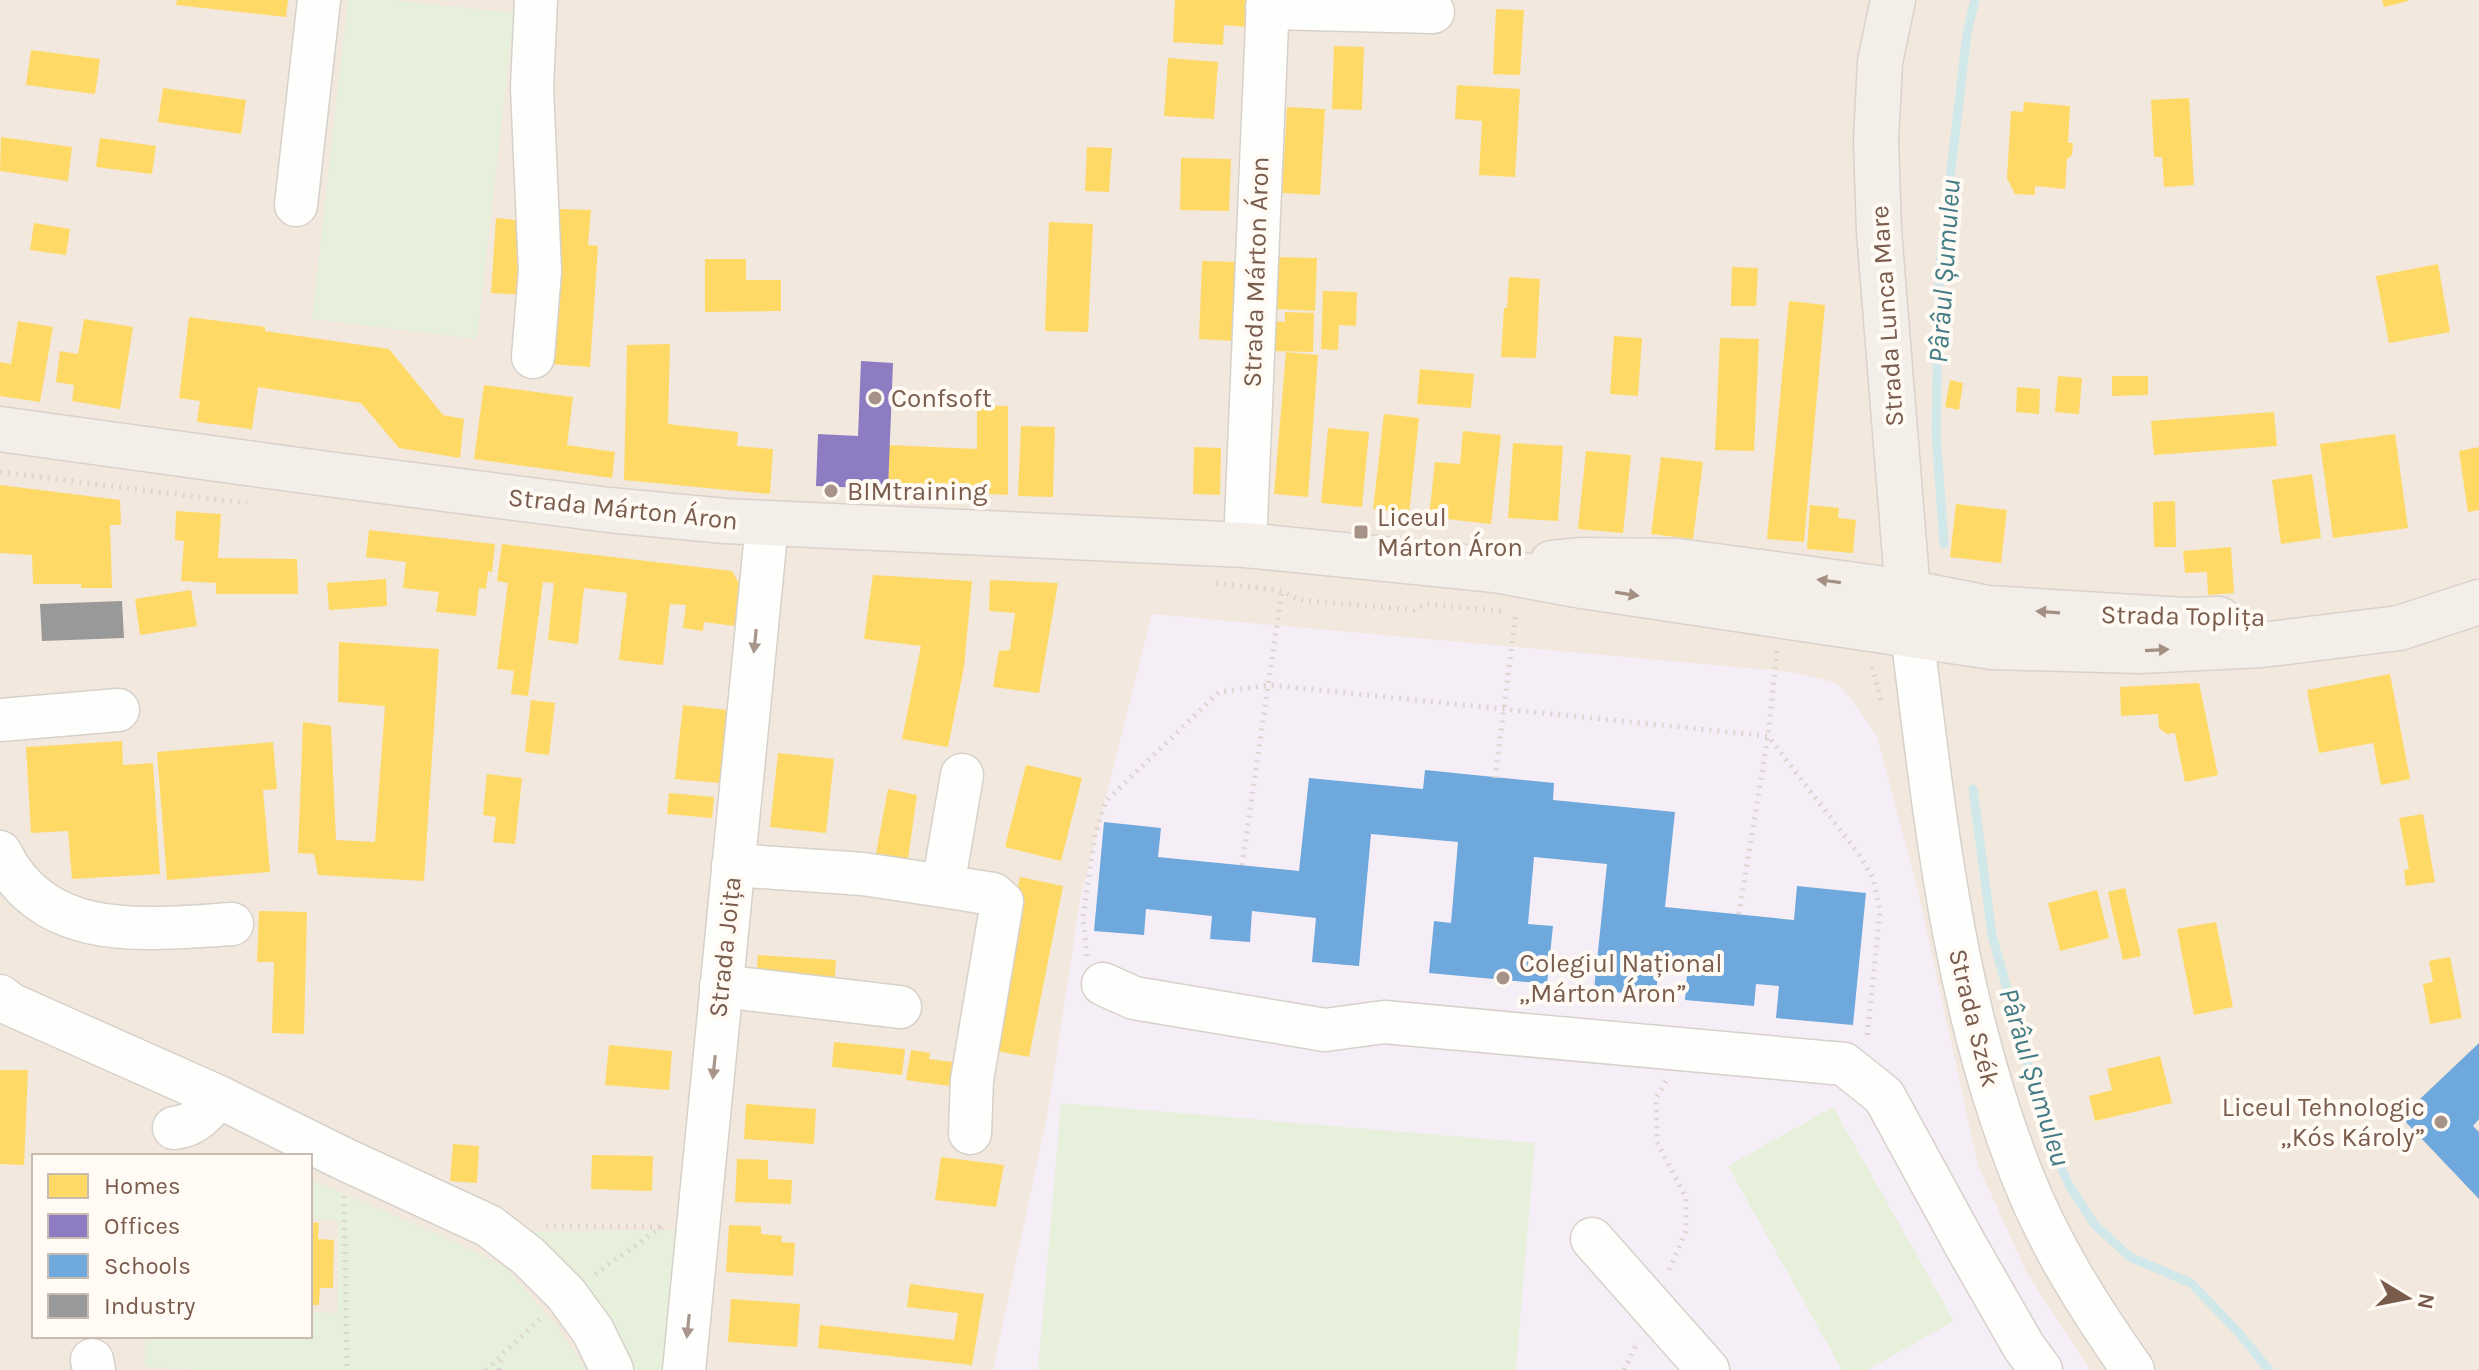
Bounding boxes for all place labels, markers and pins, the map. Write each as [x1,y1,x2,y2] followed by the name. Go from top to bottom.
[891,383,992,414] place label: Confsoft
[866,389,884,407] marker: Confsoft
[847,476,988,507] place label: BIMtraining
[822,482,840,500] marker: BIMtraining
[1377,502,1523,563] place label: Liceul Márton Áron
[1352,523,1370,541] marker: Liceul Márton Áron
[1519,948,1723,1009] place label: Colegiul Național „Márton Áron”
[1494,969,1512,987] marker: Colegiul Național „Márton Áron”
[2222,1092,2425,1153] place label: Liceul Tehnologic „Kós Károly”
[2432,1113,2450,1131] marker: Liceul Tehnologic „Kós Károly”

